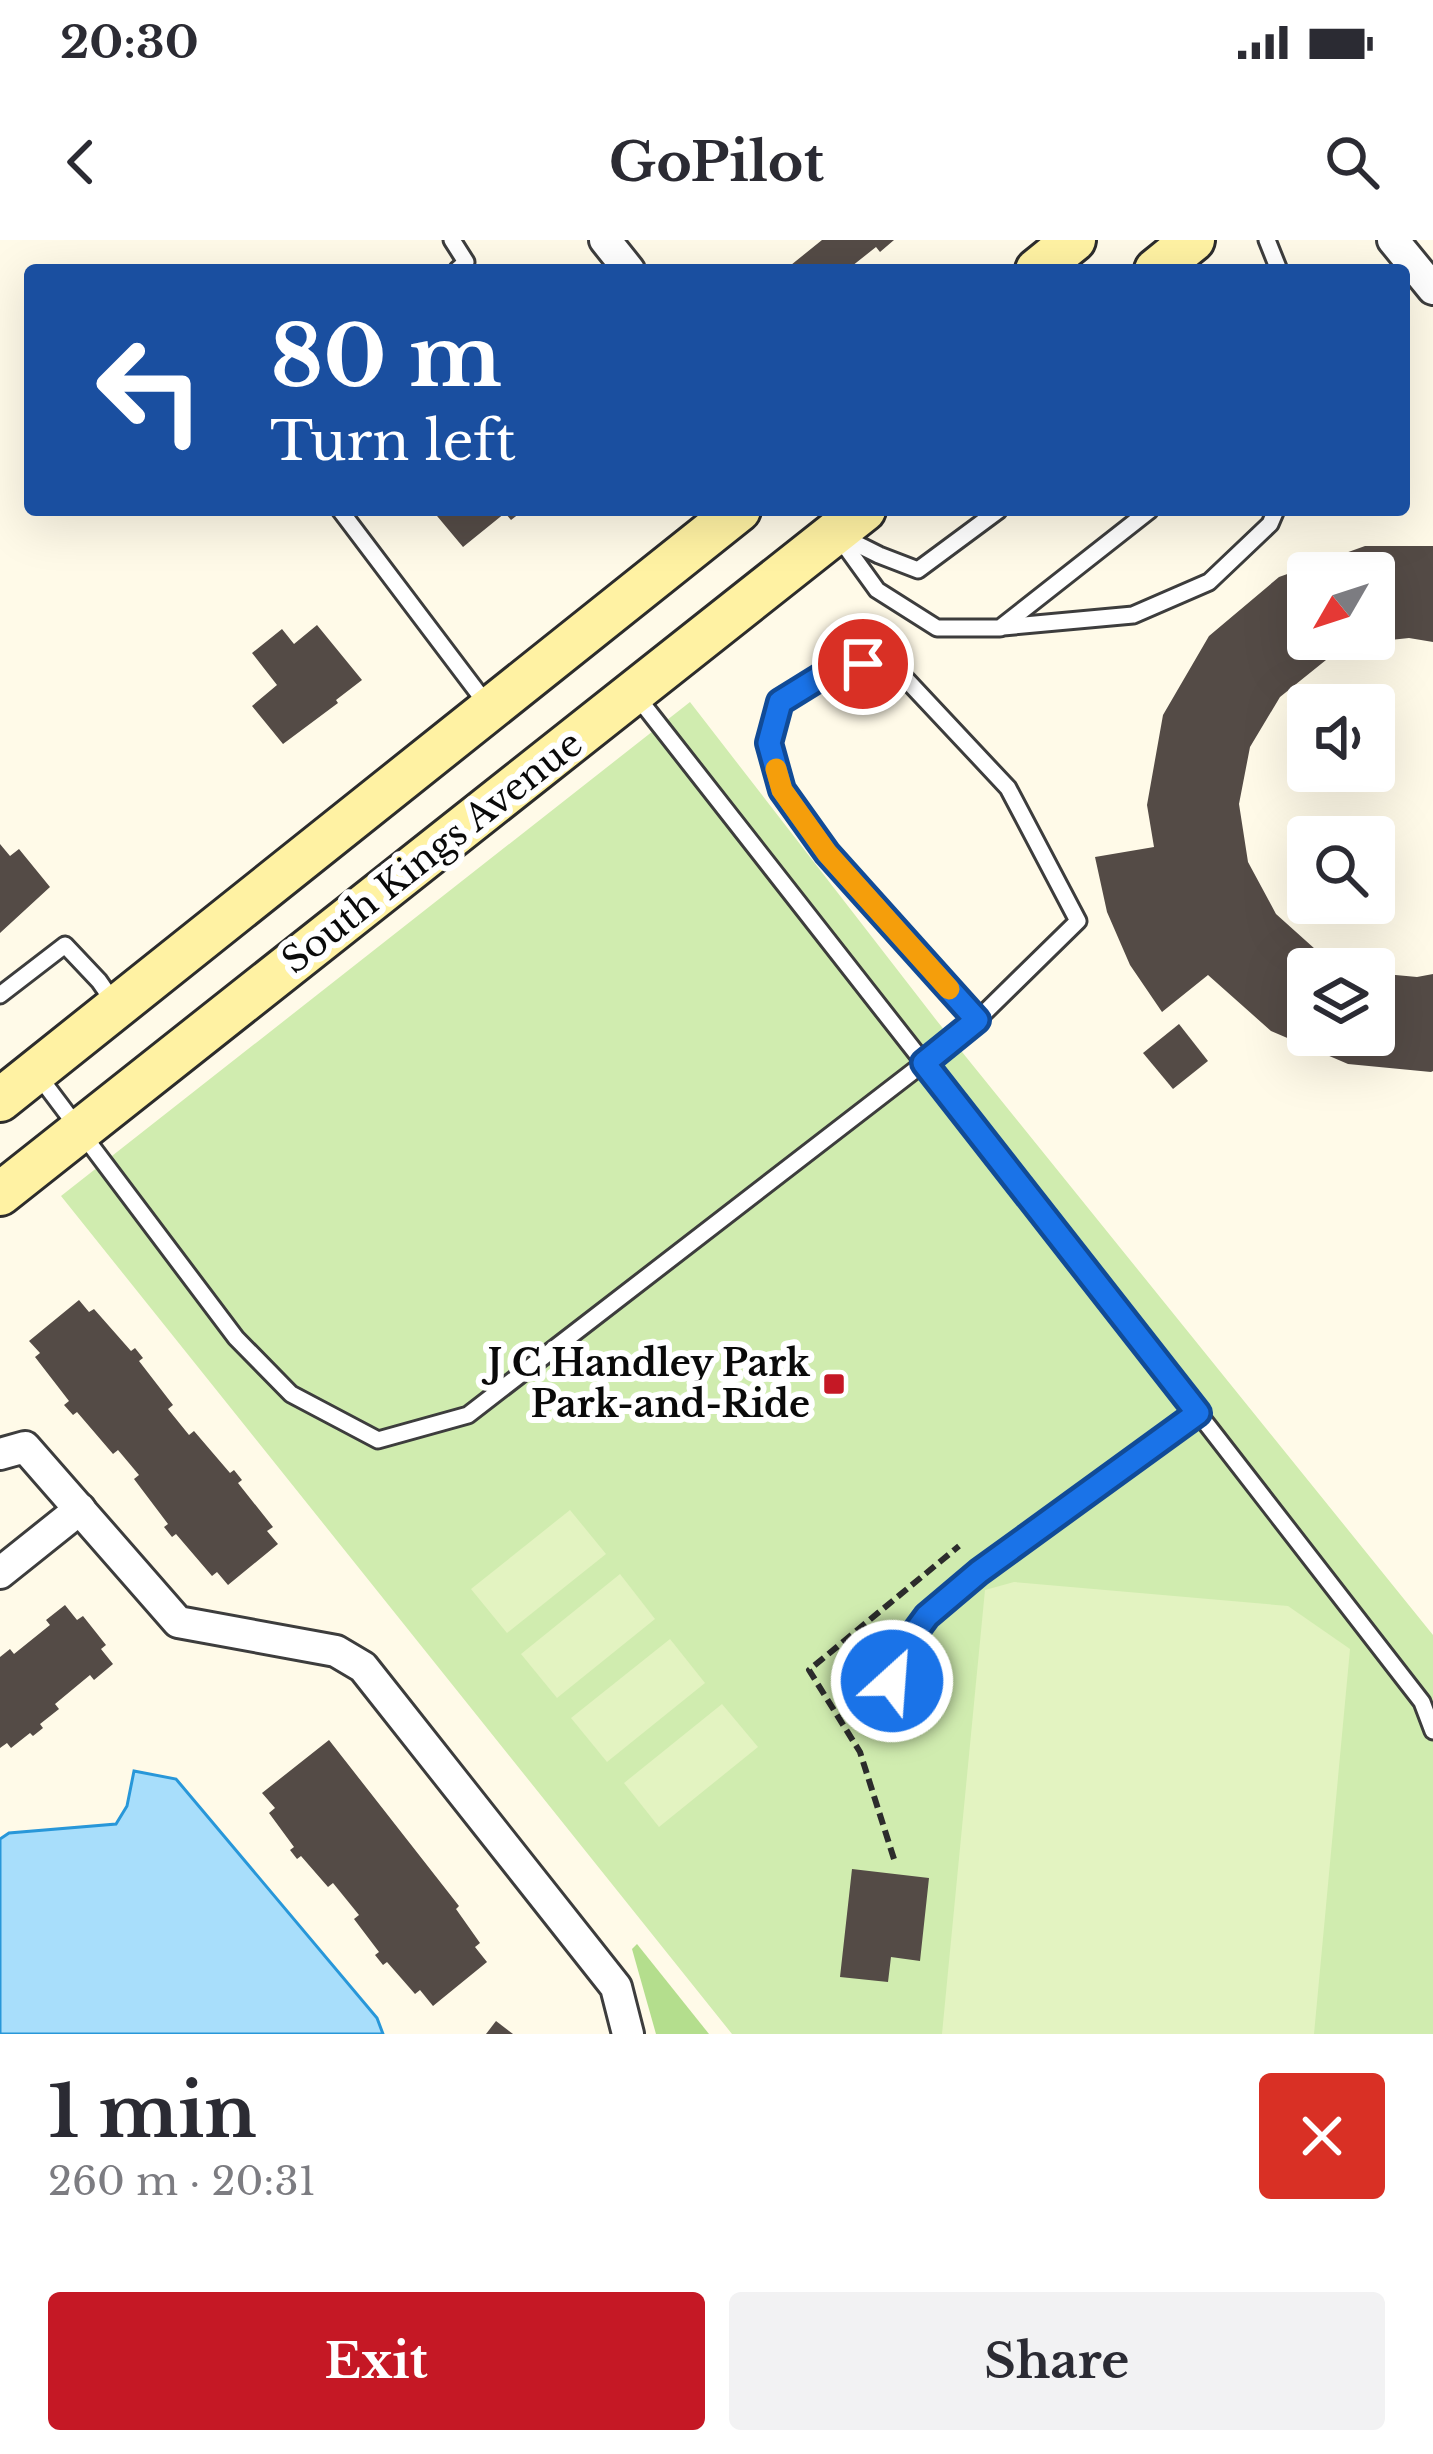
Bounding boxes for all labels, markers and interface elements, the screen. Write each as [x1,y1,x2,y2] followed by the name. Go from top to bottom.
[60,14,199,70] text: 20:30
[48,129,114,195] icon: back
[609,129,824,196] text: GoPilot
[1319,129,1385,195] icon: search
[270,305,502,409] text: 80 m
[72,312,228,468] icon: left
[270,408,516,475] text: Turn left
[1287,552,1395,660] north arrow
[1287,552,1395,1056] map controls
[812,613,914,715] pin
[830,631,896,697] icon: arrive
[1287,684,1395,792] button: sound
[273,721,591,983] street label: South Kings Avenue
[1287,816,1395,924] button: search
[1287,948,1395,1056] button: layers
[481,1341,811,1427] place label: J C Handley Park Park-and-Ride
[821,1371,847,1397] marker: J C Handley Park Park-and-Ride
[829,1618,955,1744] position arrow
[48,2067,257,2156] text: 1 min
[1259,2073,1385,2199] button: close
[48,2157,316,2206] text: 260 m · 20:31
[48,2292,705,2430] button: Exit
[729,2292,1385,2430] button: Share

